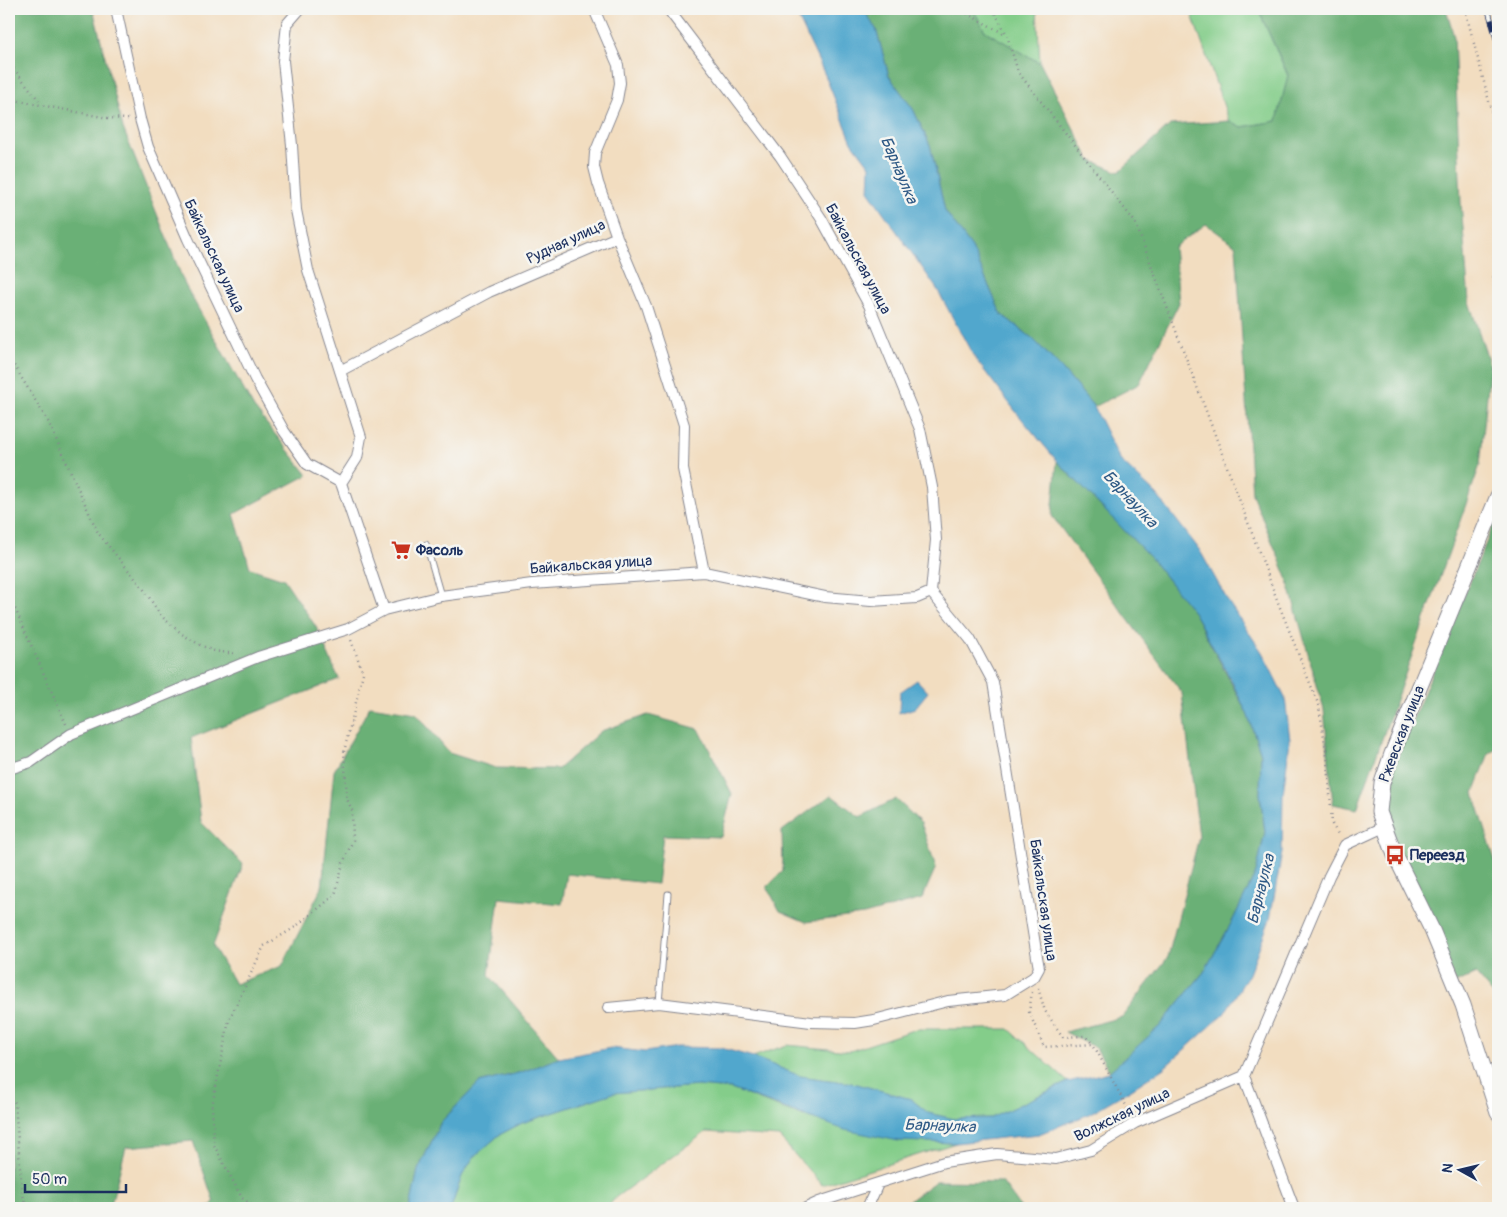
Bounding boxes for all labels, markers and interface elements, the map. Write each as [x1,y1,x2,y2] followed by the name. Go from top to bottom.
[876,133,923,208] water label: Барнаулка
[179,196,249,316] street label: Байкальская улица
[821,200,895,318] street label: Байкальская улица
[523,215,609,269] street label: Рудная улица
[1098,466,1163,533] water label: Барнаулка
[390,539,412,561] supermarket icon: Фасоль
[415,541,464,560] place label: Фасоль
[529,551,653,579] street label: Байкальская улица
[1375,683,1429,785] street label: Ржевская улица
[1025,838,1061,962] street label: Байкальская улица
[1384,844,1406,866] bus stop icon: Переезд
[1410,846,1465,865] place label: Переезд
[1243,851,1280,926] water label: Барнаулка
[1071,1084,1173,1146] street label: Волжская улица
[904,1115,977,1137] water label: Барнаулка
[1434,1144,1484,1194] north arrow
[25,1162,126,1194] scale bar
[1439,1162,1457,1174] text: N
[32,1170,67,1189] text: 50 m

